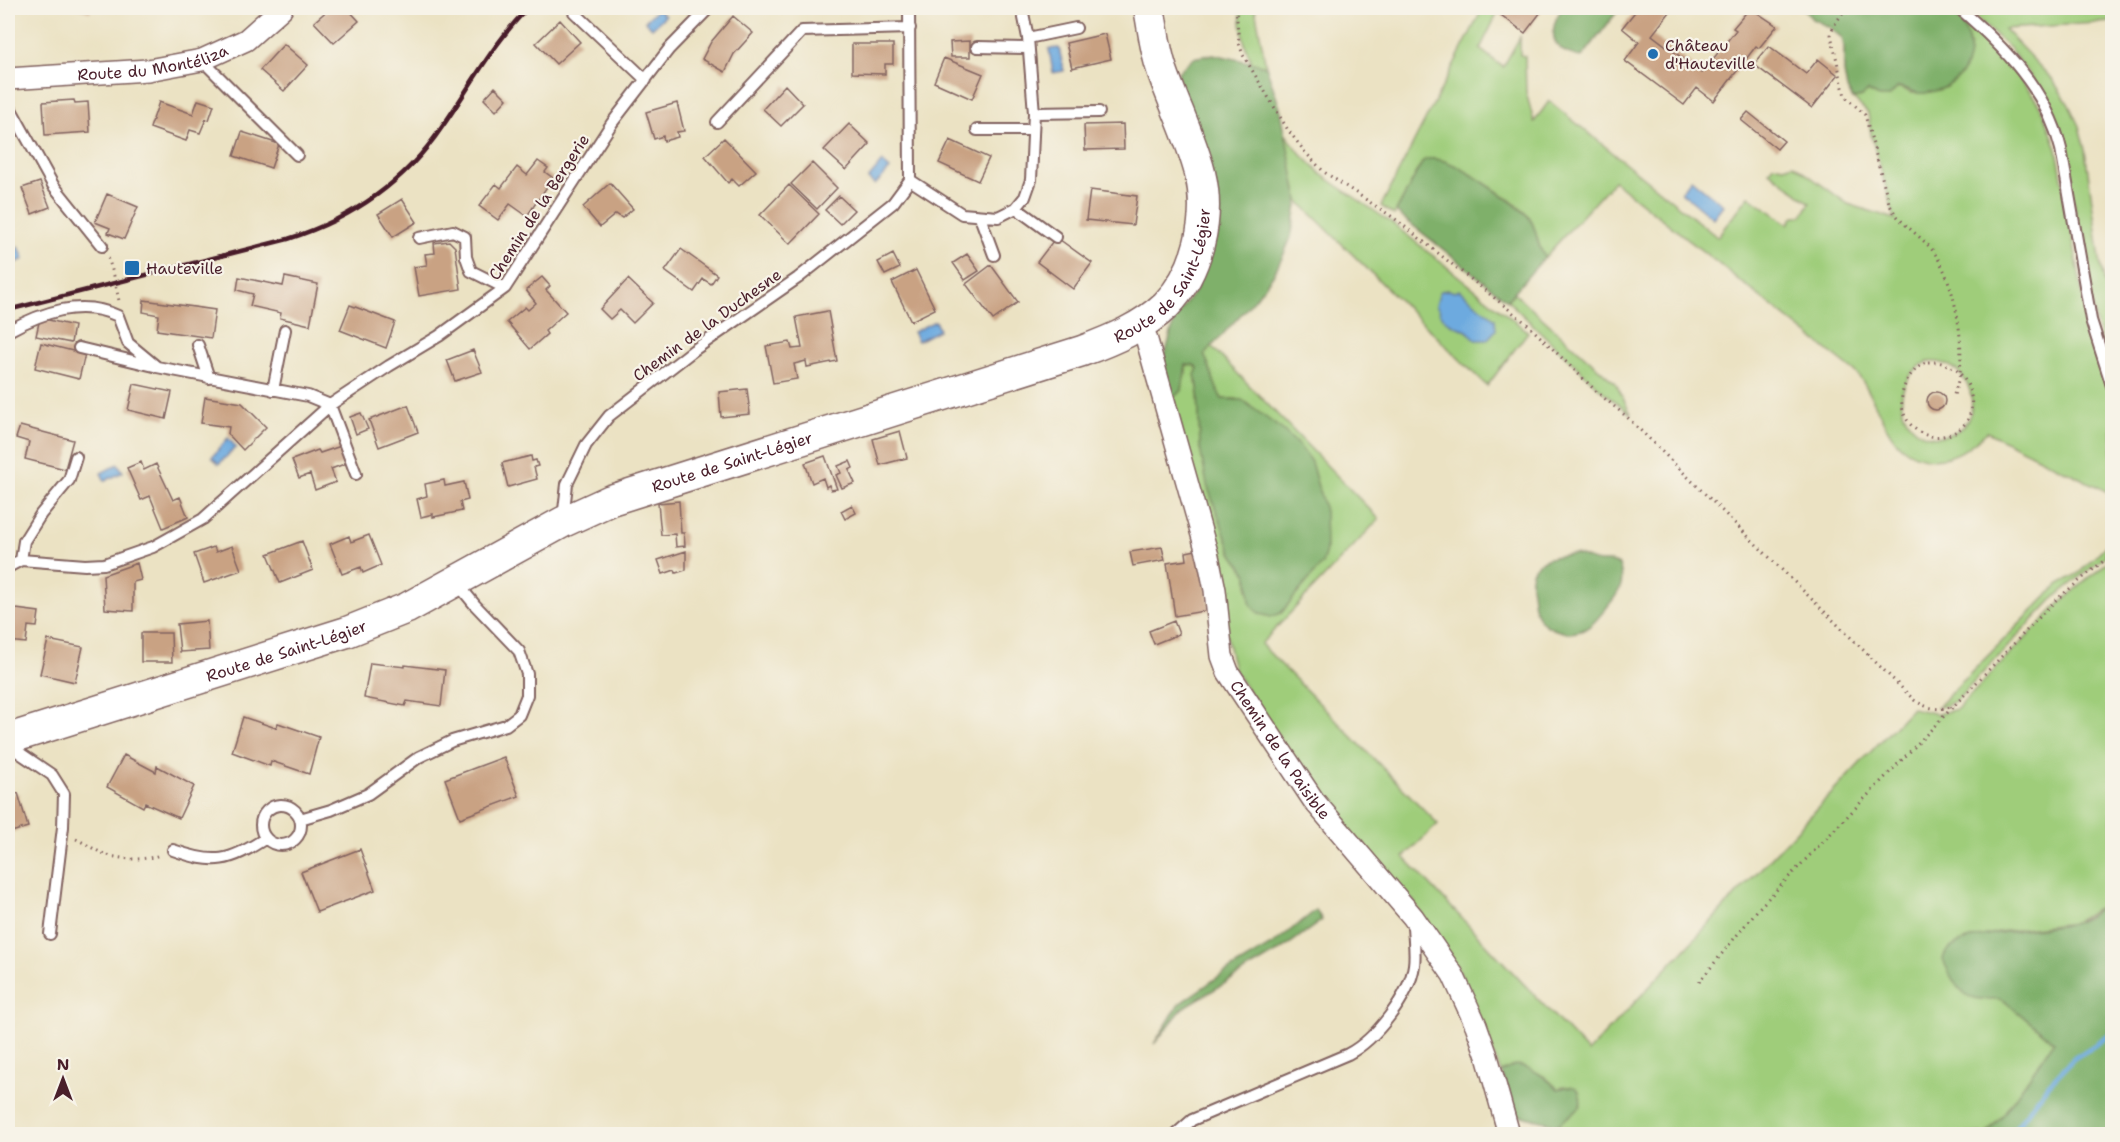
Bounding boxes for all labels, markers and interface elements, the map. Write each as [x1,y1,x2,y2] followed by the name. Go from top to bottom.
[1665,35,1755,74] place label: Château d'Hauteville
[77,39,231,85] street label: Route du Montéliza
[1646,47,1660,61] marker: Château d'Hauteville
[484,130,594,284] street label: Chemin de la Bergerie
[1110,208,1214,347] street label: Route de Saint-Légier
[146,258,223,279] place label: Hauteville
[123,259,141,277] marker: Hauteville
[629,264,785,386] street label: Chemin de la Duchesne
[649,426,815,497] street label: Route de Saint-Légier
[203,615,370,686] street label: Route de Saint-Légier
[1226,676,1335,823] street label: Chemin de la Paisible
[33,1049,93,1109] north arrow
[57,1054,69,1075] text: N

